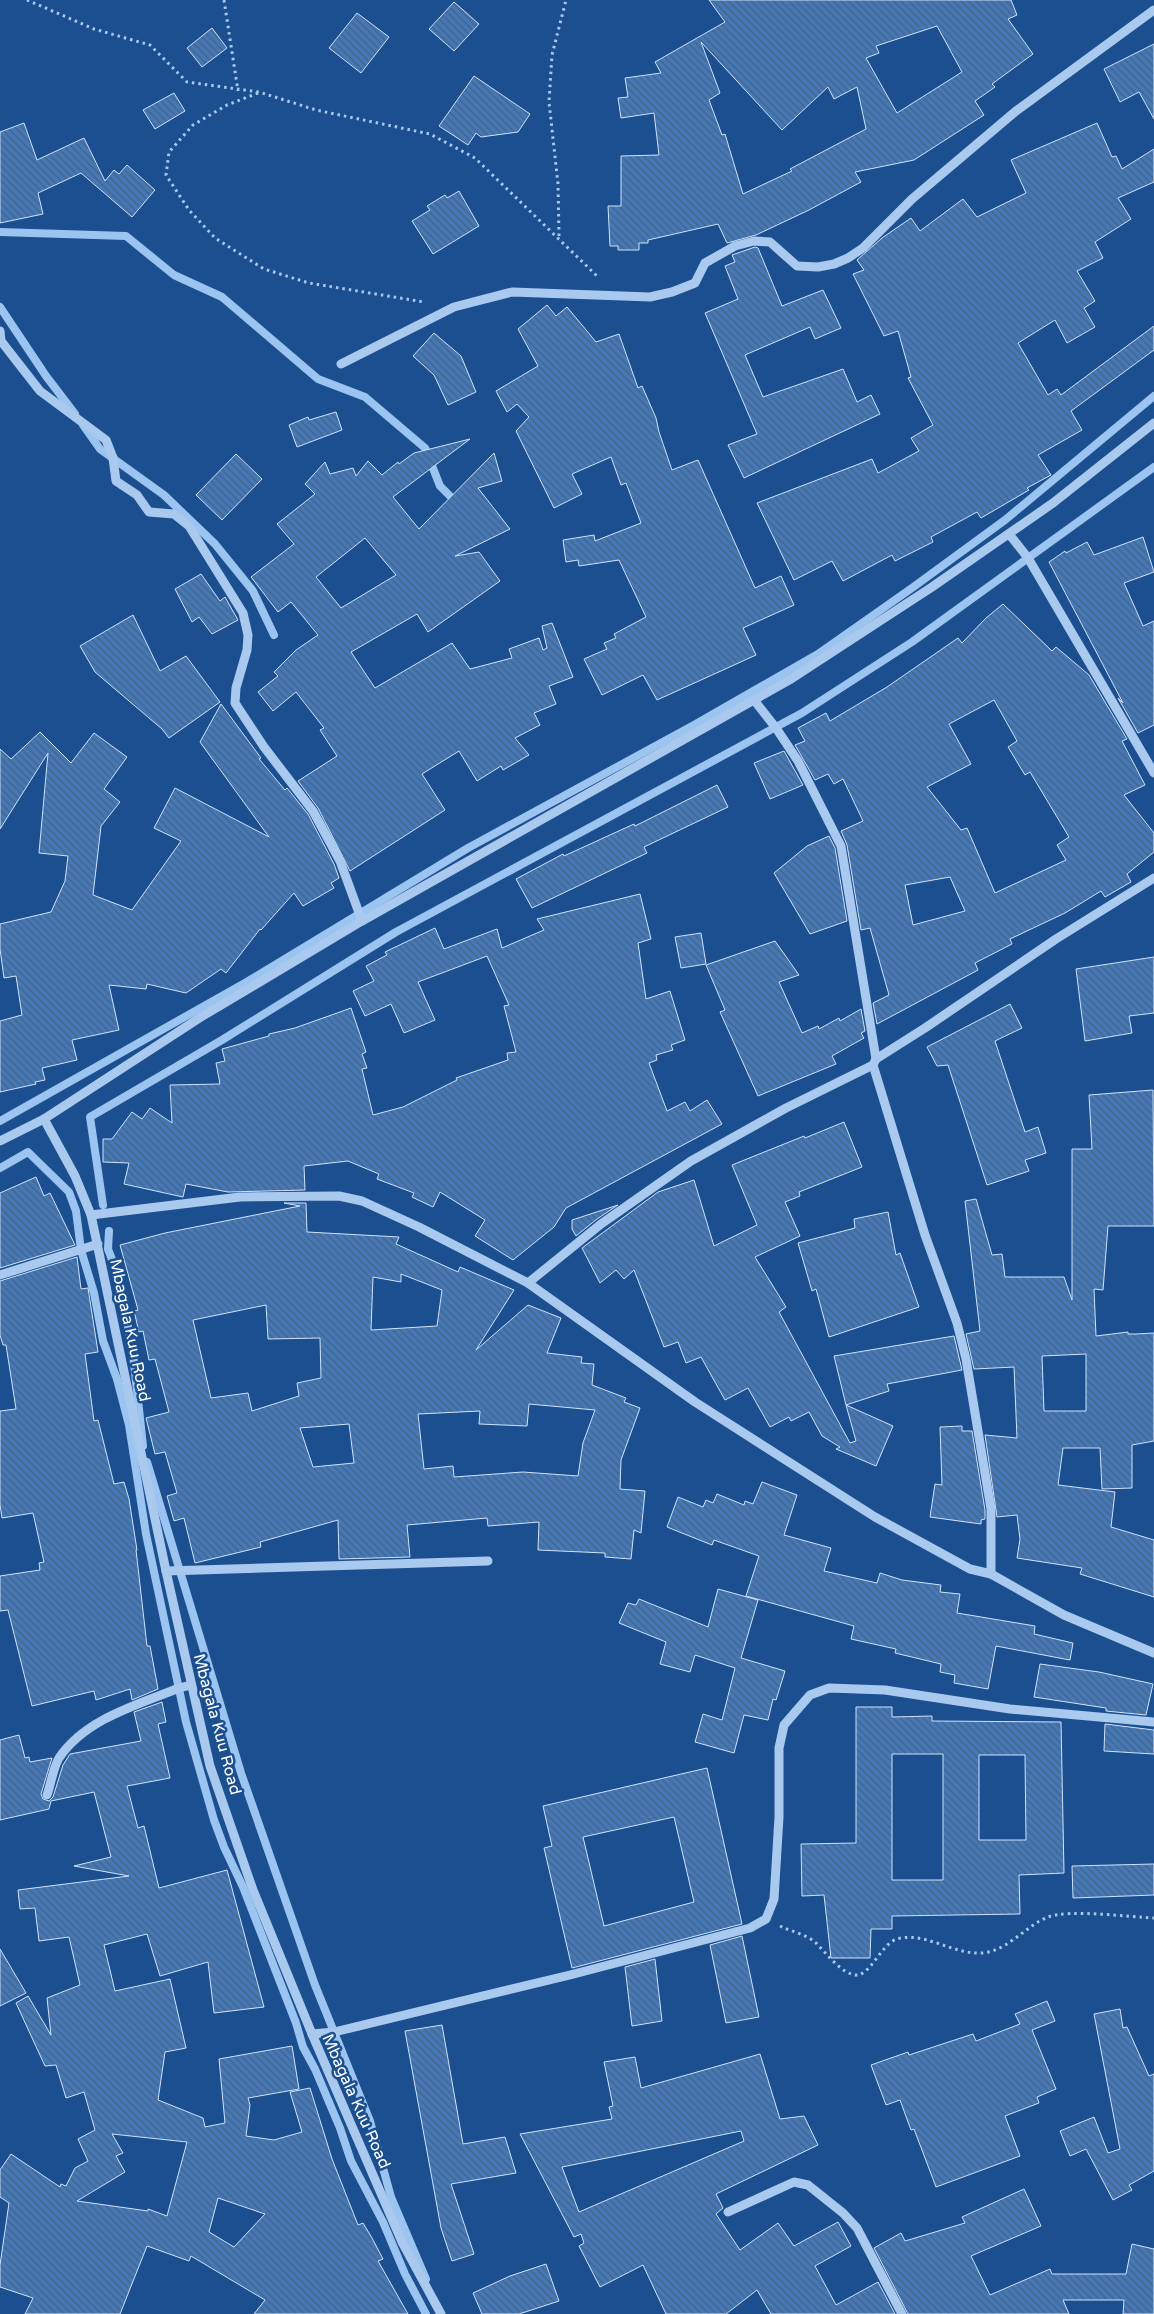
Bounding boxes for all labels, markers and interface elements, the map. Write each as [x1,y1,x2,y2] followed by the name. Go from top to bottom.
[105,1257,155,1403] street label: Mbagala Kuu Road
[189,1652,245,1797] street label: Mbagala Kuu Road
[317,2031,395,2172] street label: Mbagala Kuu Road

